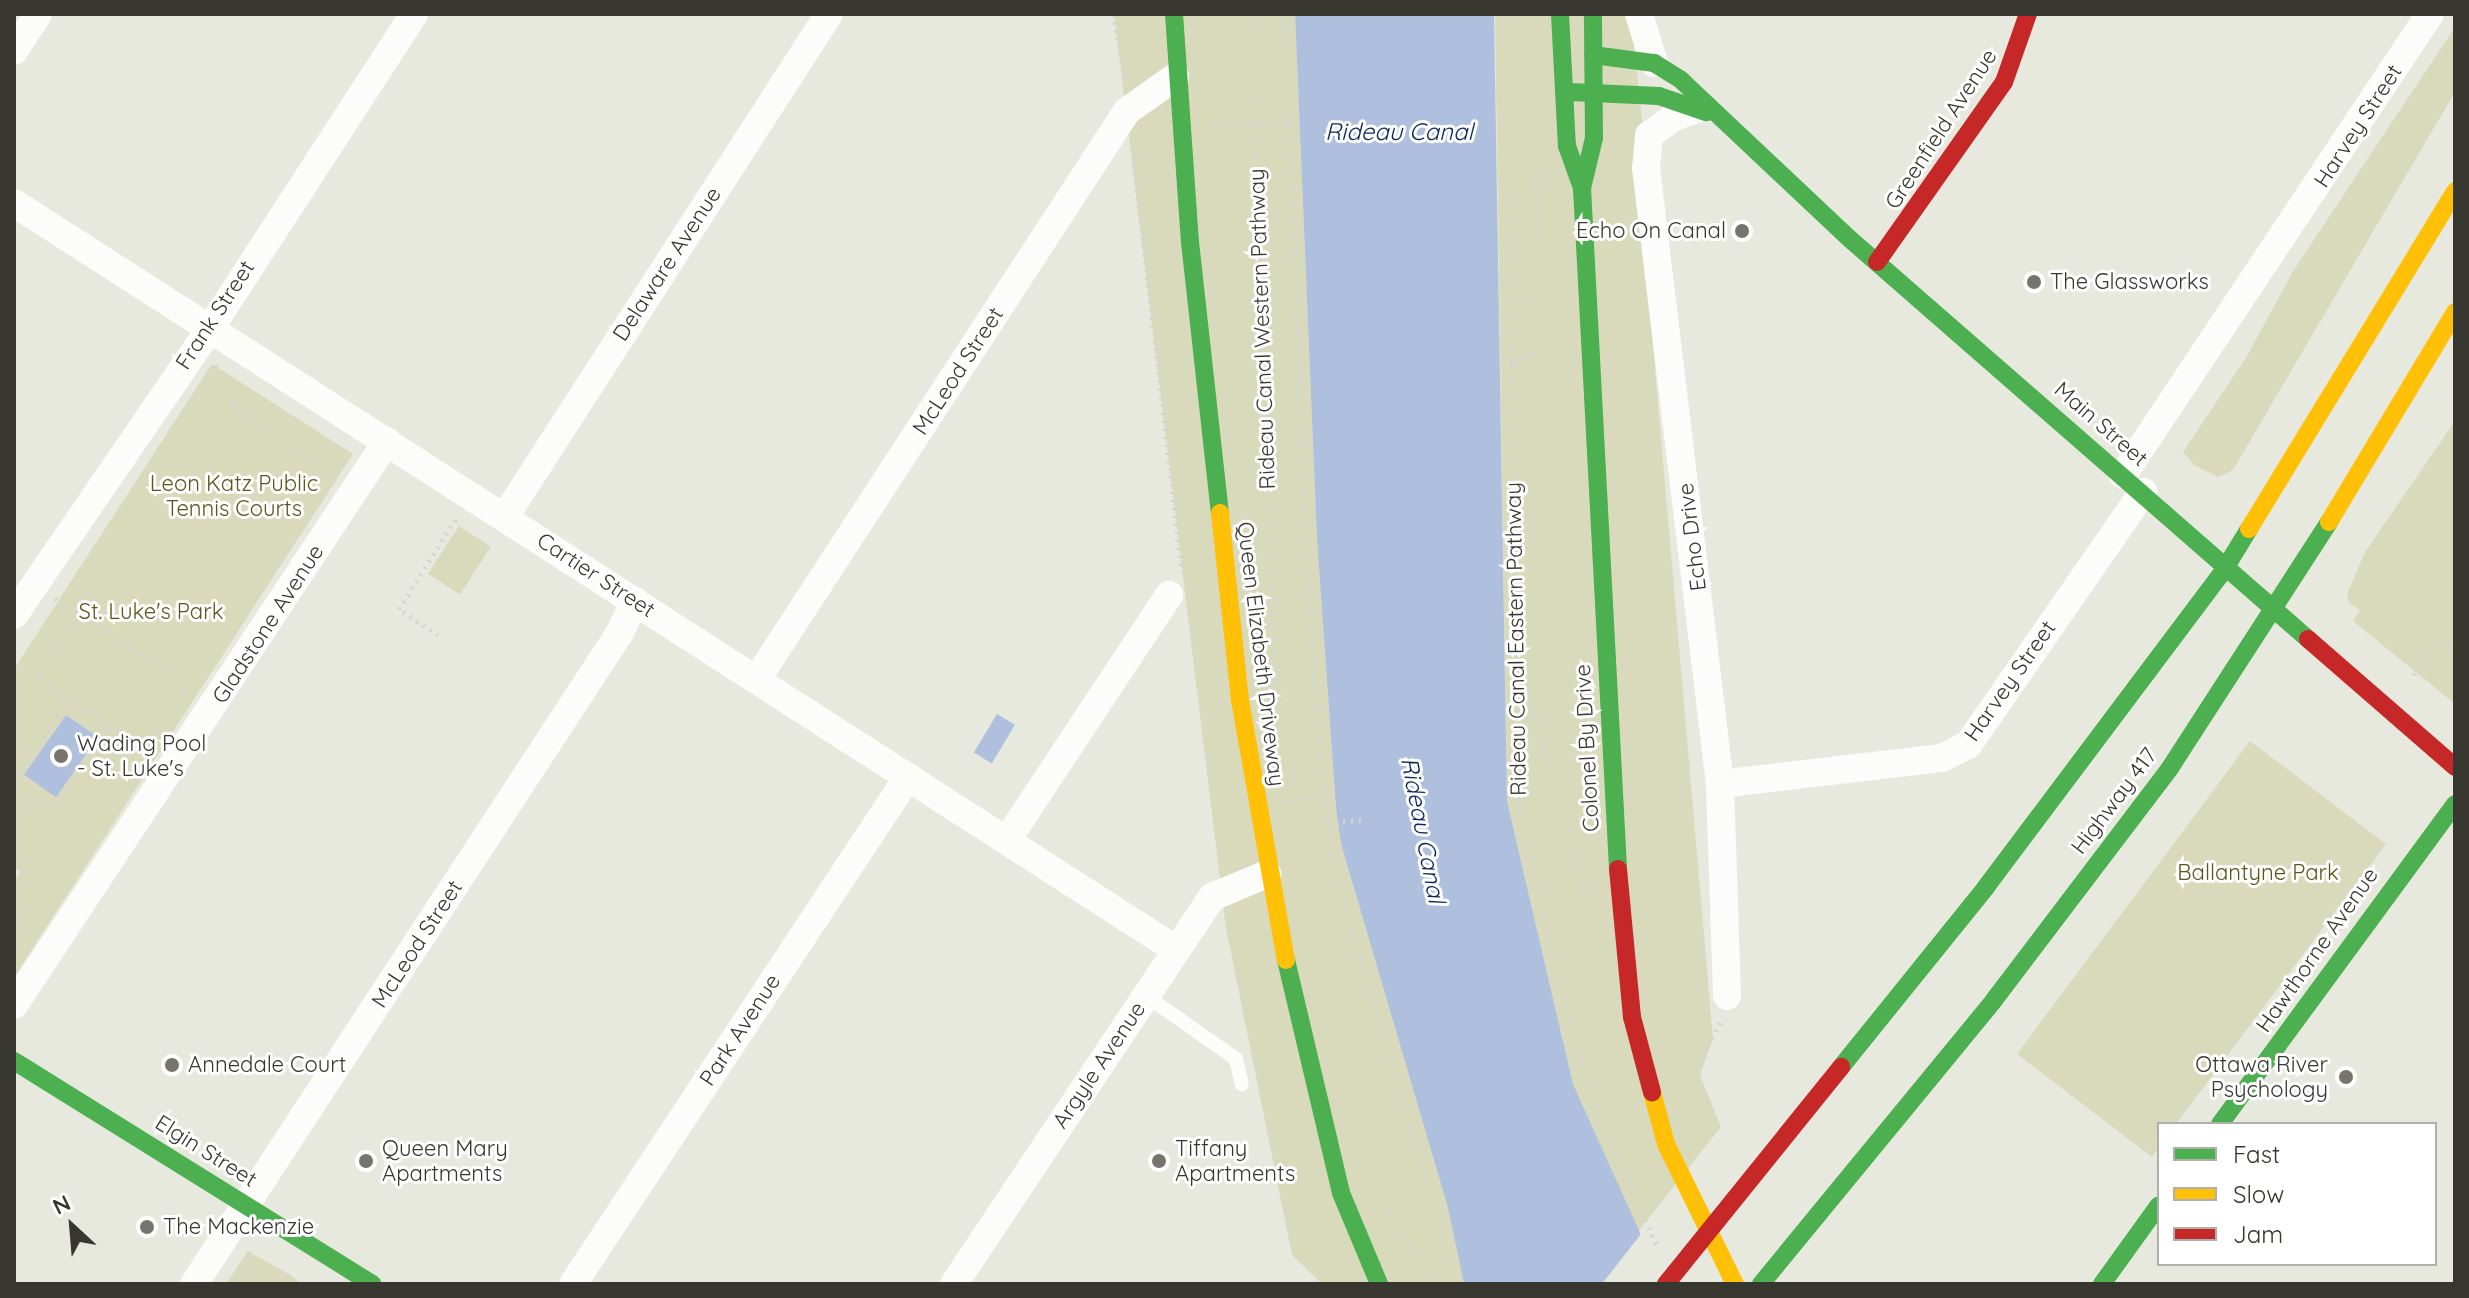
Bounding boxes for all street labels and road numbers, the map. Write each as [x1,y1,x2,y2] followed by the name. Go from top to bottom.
[1879,44,2003,214] street label: Greenfield Avenue
[2308,60,2408,192] street label: Harvey Street
[1243,168,1281,490] street label: Rideau Canal Western Pathway
[607,182,727,346] street label: Delaware Avenue
[170,256,260,374] street label: Frank Street
[907,302,1009,440] street label: McLeod Street
[2049,376,2153,472] street label: Main Street
[1500,482,1532,796] street label: Rideau Canal Eastern Pathway
[1672,482,1712,592] street label: Echo Drive
[1232,520,1290,788] street label: Queen Elizabeth Driveway
[532,527,660,623] street label: Cartier Street
[207,540,329,708] street label: Gladstone Avenue
[1959,616,2061,746] street label: Harvey Street
[1569,664,1605,832] street label: Colonel By Drive
[2066,743,2162,859] street label: Highway 417
[2250,863,2384,1037] street label: Hawthorne Avenue
[366,875,468,1013] street label: McLeod Street
[694,969,786,1091] street label: Park Avenue
[1047,997,1151,1133] street label: Argyle Avenue
[150,1109,262,1193] street label: Elgin Street

